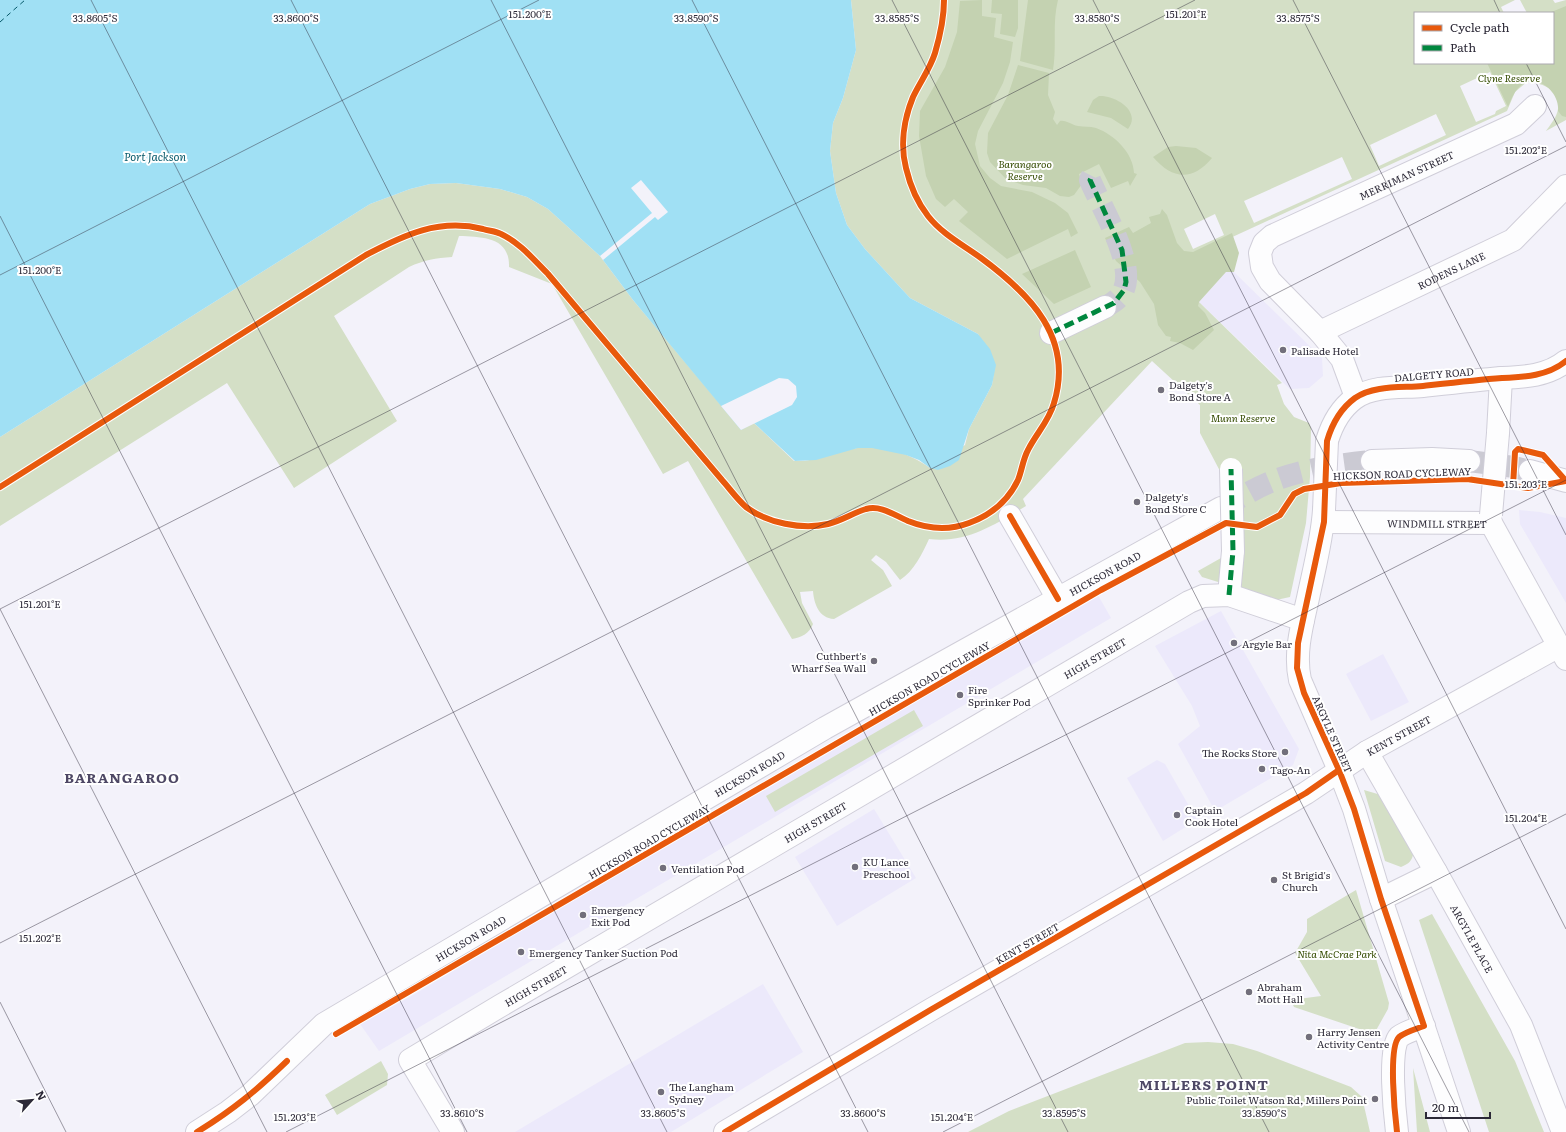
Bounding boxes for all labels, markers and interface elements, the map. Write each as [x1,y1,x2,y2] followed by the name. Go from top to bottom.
[509,6,551,21] text: 151.200°E
[1165,6,1207,21] text: 151.201°E
[73,10,117,25] text: 33.8605°S
[273,10,319,25] text: 33.8600°S
[674,10,718,25] text: 33.8590°S
[875,10,919,25] text: 33.8585°S
[1074,10,1120,25] text: 33.8580°S
[1276,10,1320,25] text: 33.8575°S
[1414,12,1554,64] legend
[1450,18,1510,36] text: Cycle path
[1450,38,1476,56] text: Path
[1478,70,1541,85] park label: Clyne Reserve
[1505,142,1547,157] text: 151.202°E
[1356,146,1456,203] street label: MERRIMAN STREET
[124,148,186,164] water label: Port Jackson
[998,156,1052,183] park label: Barangaroo Reserve
[1415,247,1487,292] street label: RODENS LANE
[19,262,61,277] text: 151.200°E
[1291,343,1359,358] place label: Palisade Hotel
[1278,345,1288,355] marker: Palisade Hotel
[1394,363,1475,385] street label: DALGETY ROAD
[1169,377,1231,404] place label: Dalgety's Bond Store A
[1156,385,1166,395] marker: Dalgety's Bond Store A
[1211,410,1276,425] park label: Munn Reserve
[1333,463,1471,483] street label: HICKSON ROAD CYCLEWAY
[1505,476,1547,491] text: 151.203°E
[1145,489,1206,516] place label: Dalgety's Bond Store C
[1132,497,1142,507] marker: Dalgety's Bond Store C
[1387,515,1487,530] street label: WINDMILL STREET
[1066,547,1144,599] street label: HICKSON ROAD
[19,596,61,611] text: 151.201°E
[1060,633,1129,682] street label: HIGH STREET
[1242,636,1292,651] place label: Argyle Bar
[865,637,993,719] street label: HICKSON ROAD CYCLEWAY
[1229,638,1239,648] marker: Argyle Bar
[791,648,867,675] place label: Cuthbert's Wharf Sea Wall
[869,656,879,666] marker: Cuthbert's Wharf Sea Wall
[968,682,1031,709] place label: Fire Sprinker Pod
[955,690,965,700] marker: Fire Sprinker Pod
[1309,693,1357,775] street label: ARGYLE STREET
[1363,711,1433,759] street label: KENT STREET
[1202,745,1277,760] place label: The Rocks Store
[711,746,788,800] street label: HICKSON ROAD
[1280,747,1290,757] marker: The Rocks Store
[1270,762,1311,777] place label: Tago-An
[1257,764,1267,774] marker: Tago-An
[64,767,180,787] district label: BARANGAROO
[781,797,849,846] street label: HIGH STREET
[585,800,713,882] street label: HICKSON ROAD CYCLEWAY
[1185,802,1239,829] place label: Captain Cook Hotel
[1172,810,1182,820] marker: Captain Cook Hotel
[1505,810,1547,825] text: 151.204°E
[863,854,910,881] place label: KU Lance Preschool
[671,861,744,876] place label: Ventilation Pod
[850,862,860,872] marker: KU Lance Preschool
[658,863,668,873] marker: Ventilation Pod
[1282,867,1331,894] place label: St Brigid's Church
[1269,875,1279,885] marker: St Brigid's Church
[1448,901,1498,975] street label: ARGYLE PLACE
[591,902,645,929] place label: Emergency Exit Pod
[578,910,588,920] marker: Emergency Exit Pod
[432,911,509,964] street label: HICKSON ROAD
[992,919,1062,967] street label: KENT STREET
[19,930,61,945] text: 151.202°E
[529,945,678,960] place label: Emergency Tanker Suction Pod
[1297,946,1377,961] park label: Nita McCrae Park
[516,947,526,957] marker: Emergency Tanker Suction Pod
[501,961,570,1010] street label: HIGH STREET
[1257,979,1304,1006] place label: Abraham Mott Hall
[1244,987,1254,997] marker: Abraham Mott Hall
[1317,1024,1389,1051] place label: Harry Jensen Activity Centre
[1304,1032,1314,1042] marker: Harry Jensen Activity Centre
[1139,1074,1269,1094] district label: MILLERS POINT
[669,1079,734,1106] place label: The Langham Sydney
[12,1080,52,1120] north arrow
[33,1087,51,1103] text: N
[656,1087,666,1097] marker: The Langham Sydney
[1186,1092,1367,1107] place label: Public Toilet Watson Rd, Millers Point
[1370,1094,1380,1104] marker: Public Toilet Watson Rd, Millers Point
[1426,1094,1490,1120] scale bar
[1432,1098,1459,1116] text: 20 m
[440,1105,484,1120] text: 33.8610°S
[641,1105,685,1120] text: 33.8605°S
[840,1105,886,1120] text: 33.8600°S
[1042,1105,1086,1120] text: 33.8595°S
[1242,1105,1286,1120] text: 33.8590°S
[274,1109,316,1124] text: 151.203°E
[931,1109,973,1124] text: 151.204°E

